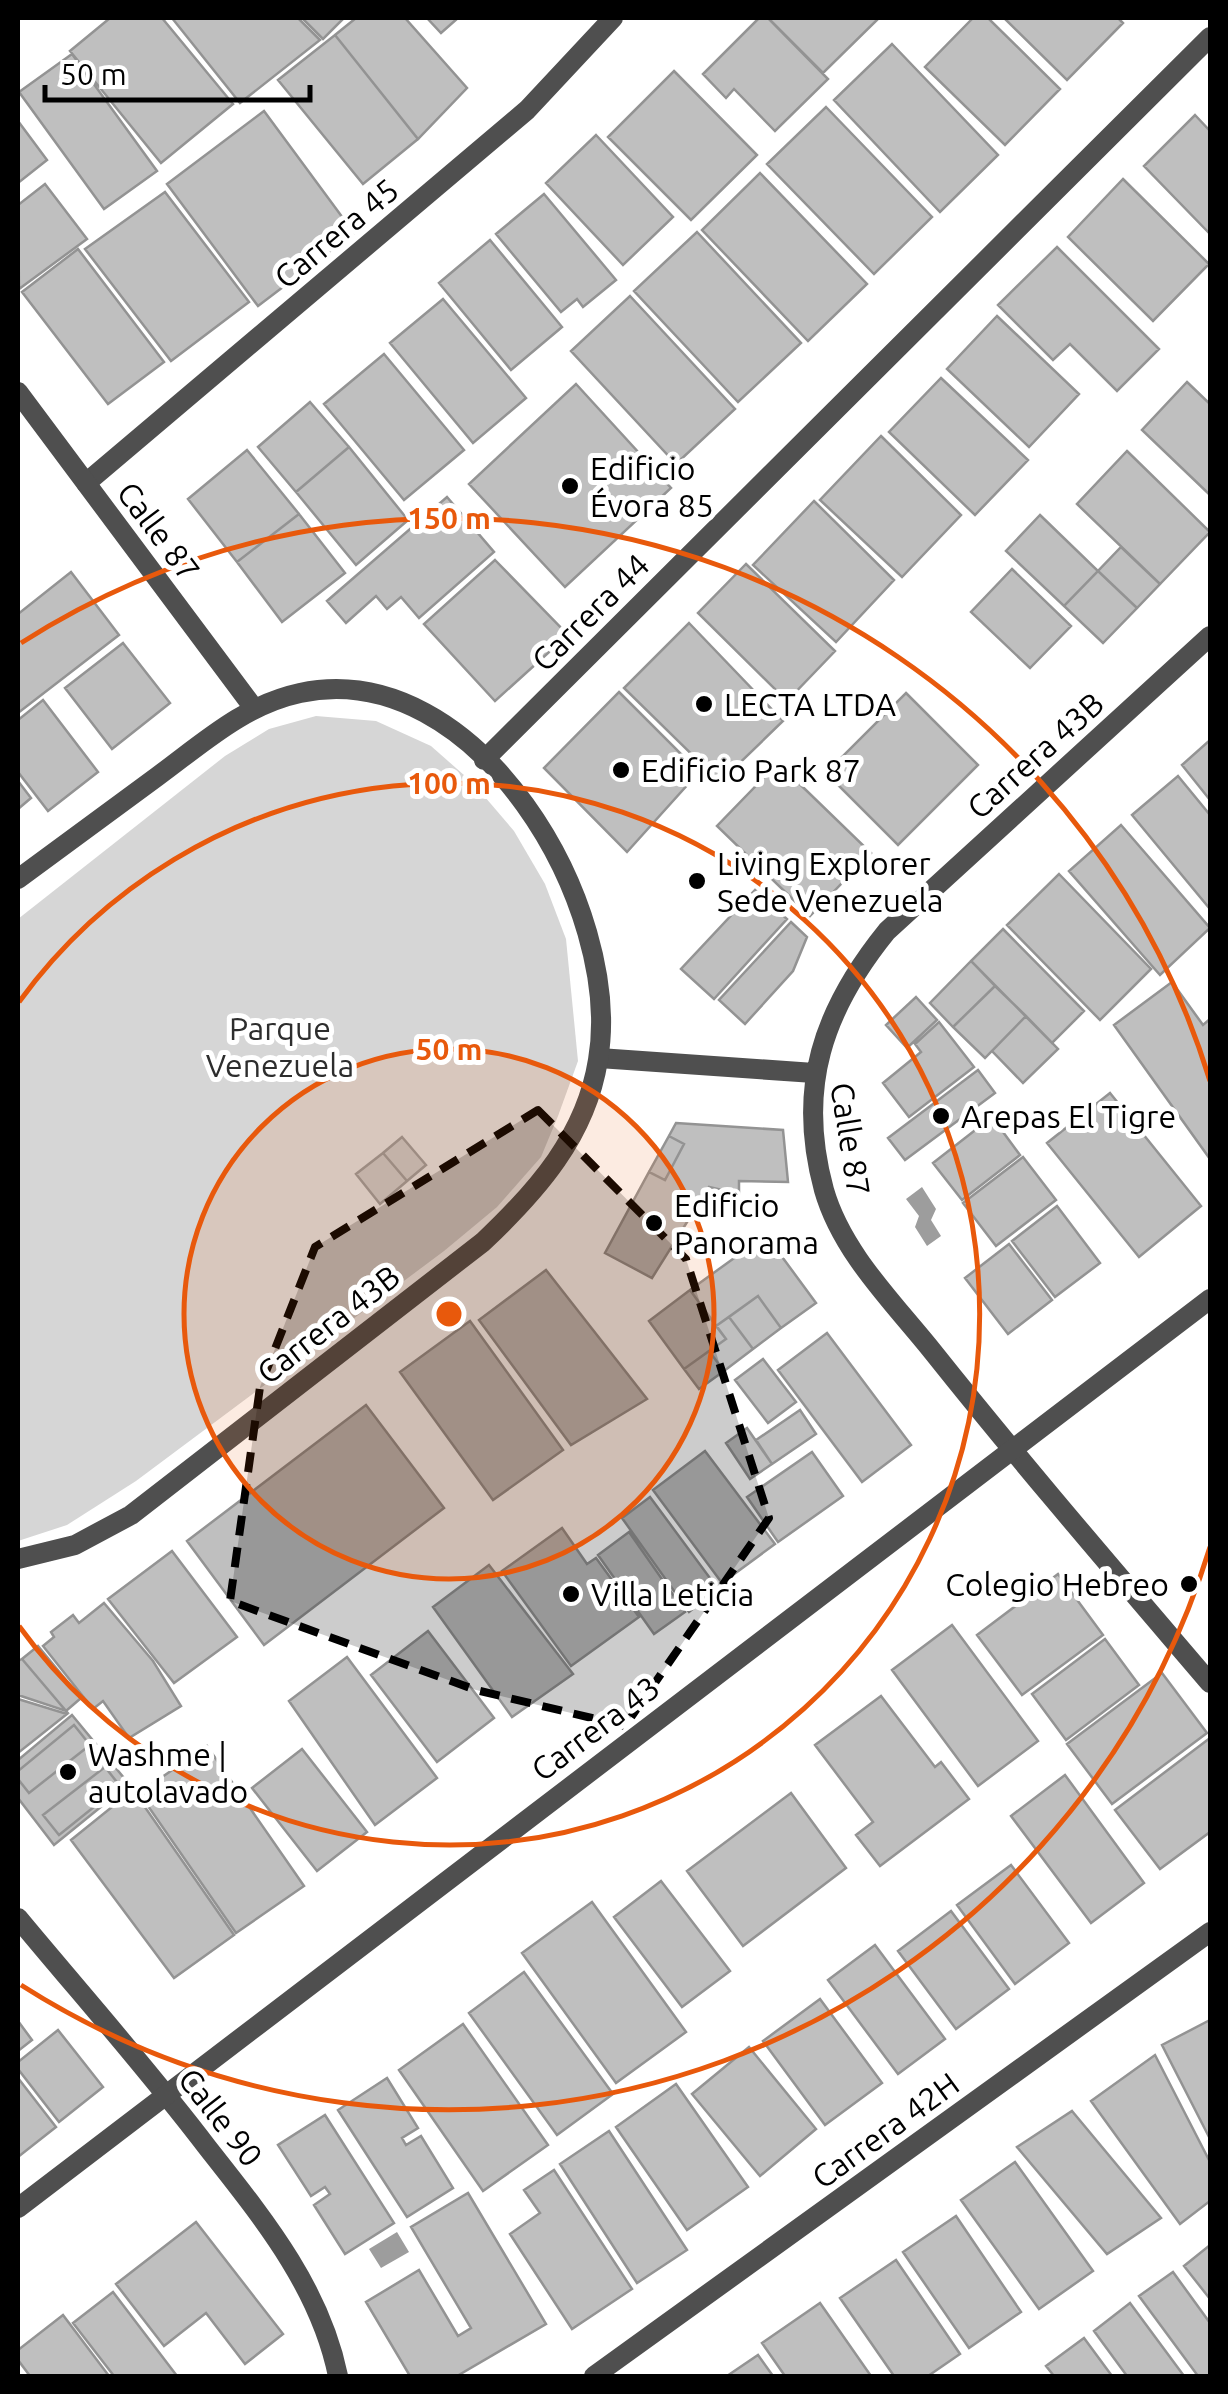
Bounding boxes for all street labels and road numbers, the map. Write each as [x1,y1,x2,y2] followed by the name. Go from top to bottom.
[267,171,405,295] street label: Carrera 45
[110,475,208,587] street label: Calle 87
[524,546,656,678] street label: Carrera 44
[960,685,1110,825] street label: Carrera 43B
[824,1080,878,1198] street label: Calle 87
[250,1257,406,1391] street label: Carrera 43B
[524,1669,666,1787] street label: Carrera 43
[172,2061,270,2173] street label: Calle 90
[805,2065,965,2195] street label: Carrera 42H

